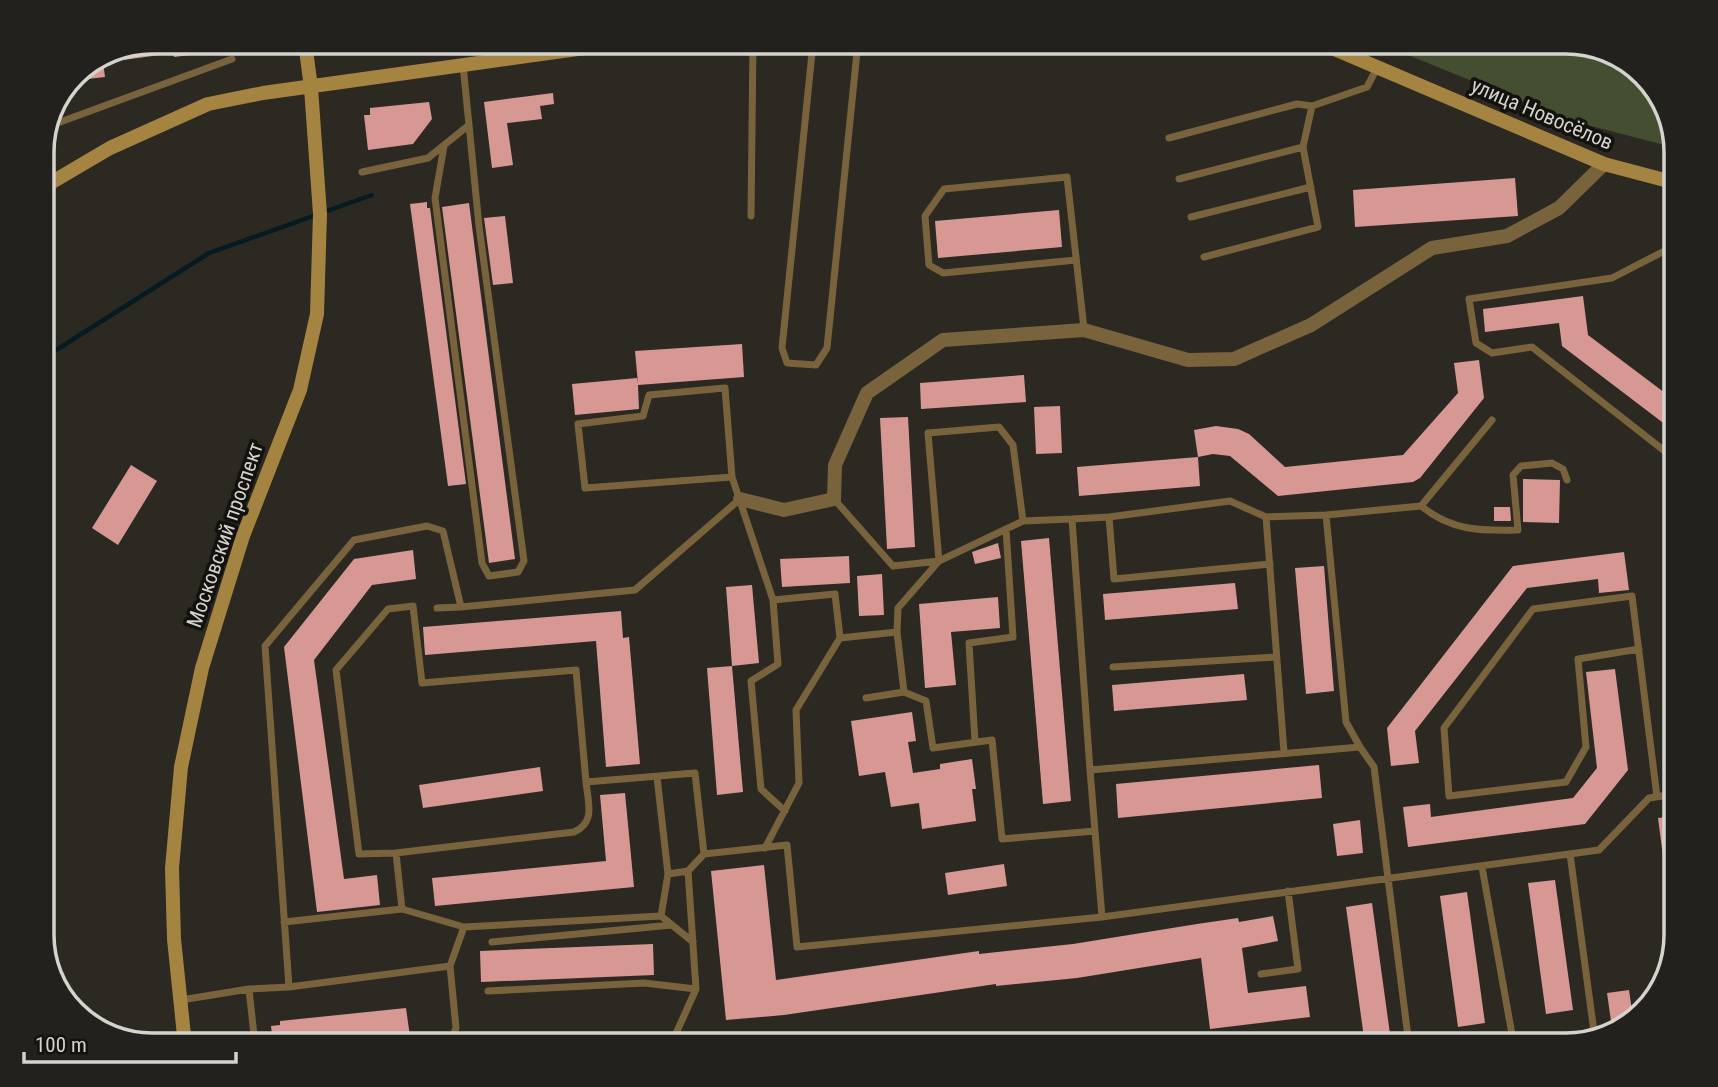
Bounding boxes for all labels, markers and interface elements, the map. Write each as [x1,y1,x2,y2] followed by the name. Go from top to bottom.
[1467,73,1617,155] street label: улица Новосёлов
[182,439,268,631] street label: Московский проспект
[24,1020,236,1064] scale bar
[35,1033,87,1057] text: 100 m

